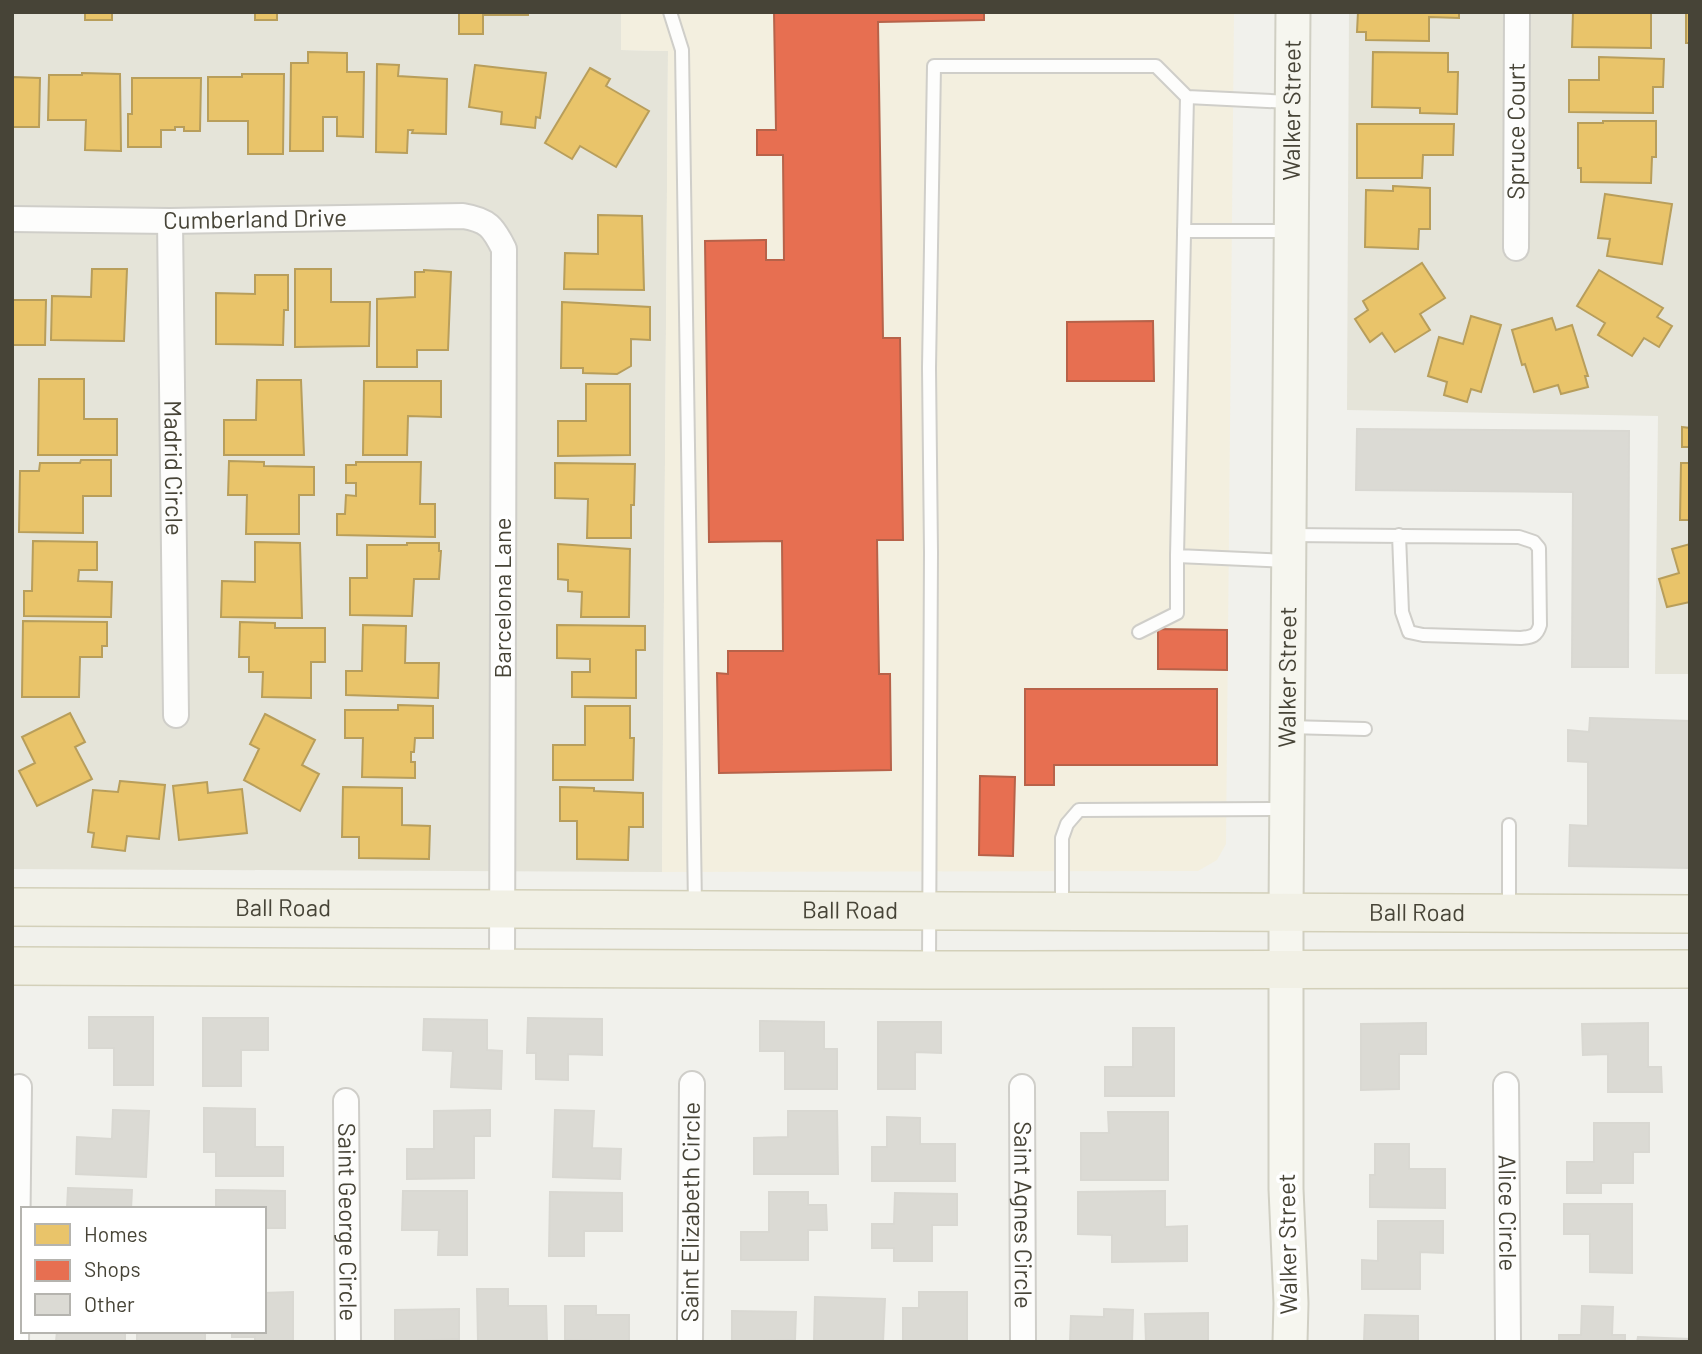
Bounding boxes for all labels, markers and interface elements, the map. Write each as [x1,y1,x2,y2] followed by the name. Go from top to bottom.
[1276,39,1306,181] street label: Walker Street
[1500,62,1530,200] street label: Spruce Court
[163,202,347,234] street label: Cumberland Drive
[159,400,190,536] street label: Madrid Circle
[487,517,516,679] street label: Barcelona Lane
[1271,606,1301,748] street label: Walker Street
[235,892,331,921] street label: Ball Road
[802,894,898,924] street label: Ball Road
[1369,897,1465,926] street label: Ball Road
[674,1102,705,1322] street label: Saint Elizabeth Circle
[1009,1121,1039,1309] street label: Saint Agnes Circle
[333,1123,364,1321] street label: Saint George Circle
[1494,1155,1523,1271] street label: Alice Circle
[1271,1173,1302,1315] street label: Walker Street
[21,1207,266,1333] legend
[84,1221,148,1246] text: Homes
[84,1256,141,1281] text: Shops
[84,1291,135,1316] text: Other

